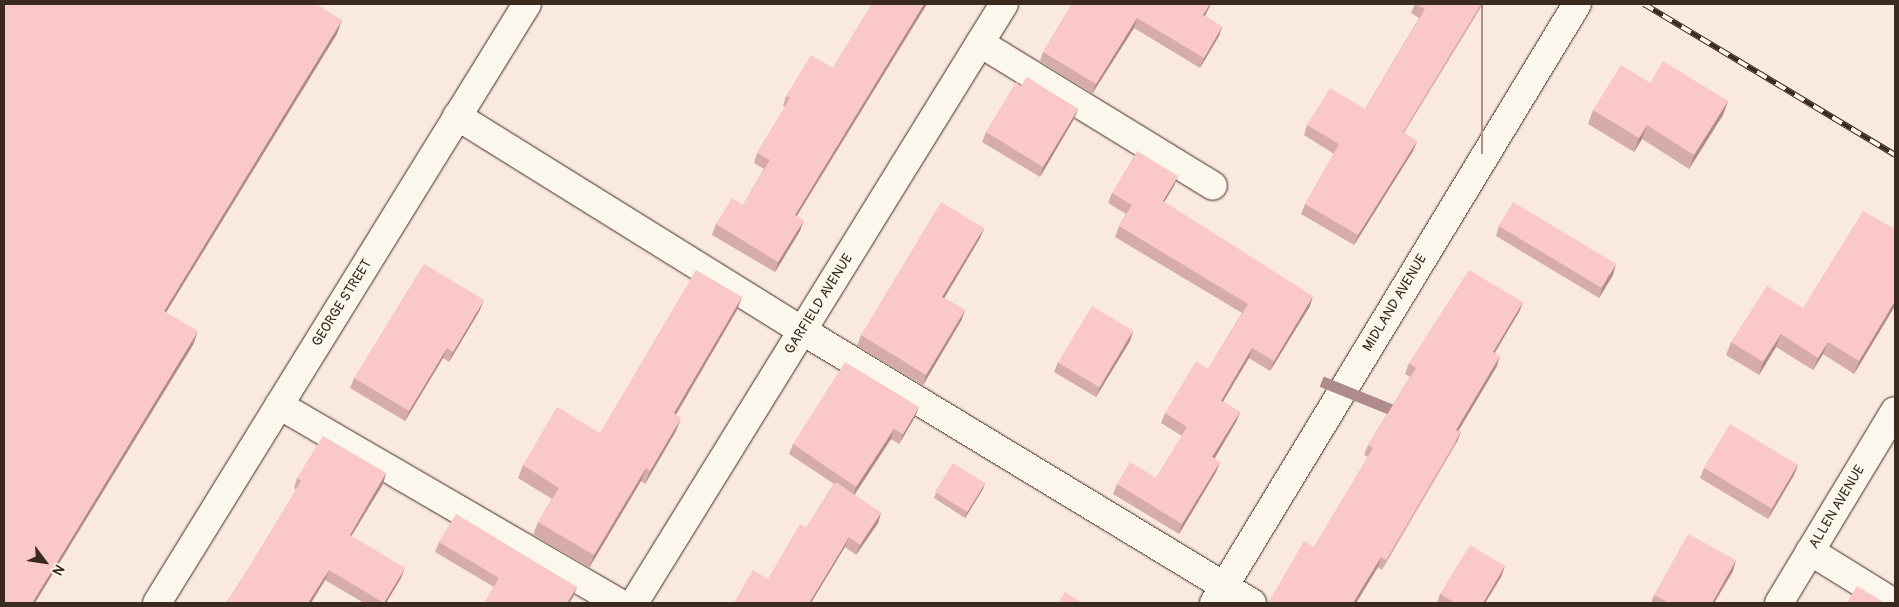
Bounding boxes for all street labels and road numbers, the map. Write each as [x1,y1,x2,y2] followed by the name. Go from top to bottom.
[781,251,857,357] street label: GARFIELD AVENUE
[1359,251,1431,355] street label: MIDLAND AVENUE
[309,256,375,350] street label: GEORGE STREET
[1806,462,1868,552] street label: ALLEN AVENUE

